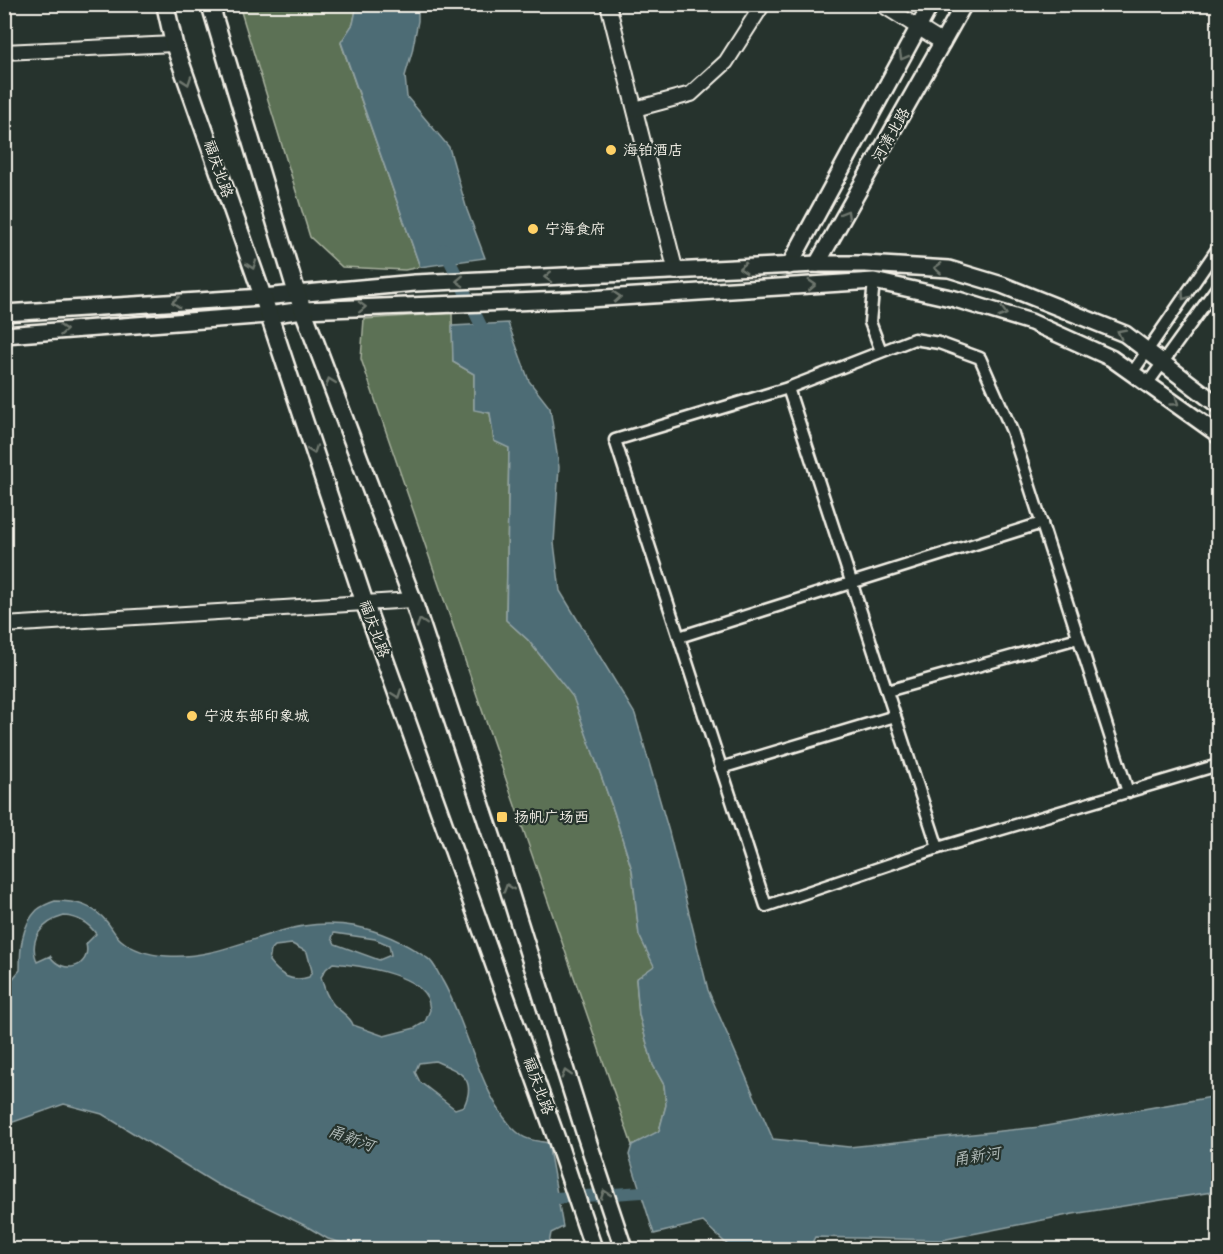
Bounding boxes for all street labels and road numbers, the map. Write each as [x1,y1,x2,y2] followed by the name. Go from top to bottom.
[868,104,914,166] street label: 河清北路
[199,138,237,200] street label: 福庆北路
[355,598,393,660] street label: 福庆北路
[519,1055,557,1117] street label: 福庆北路

